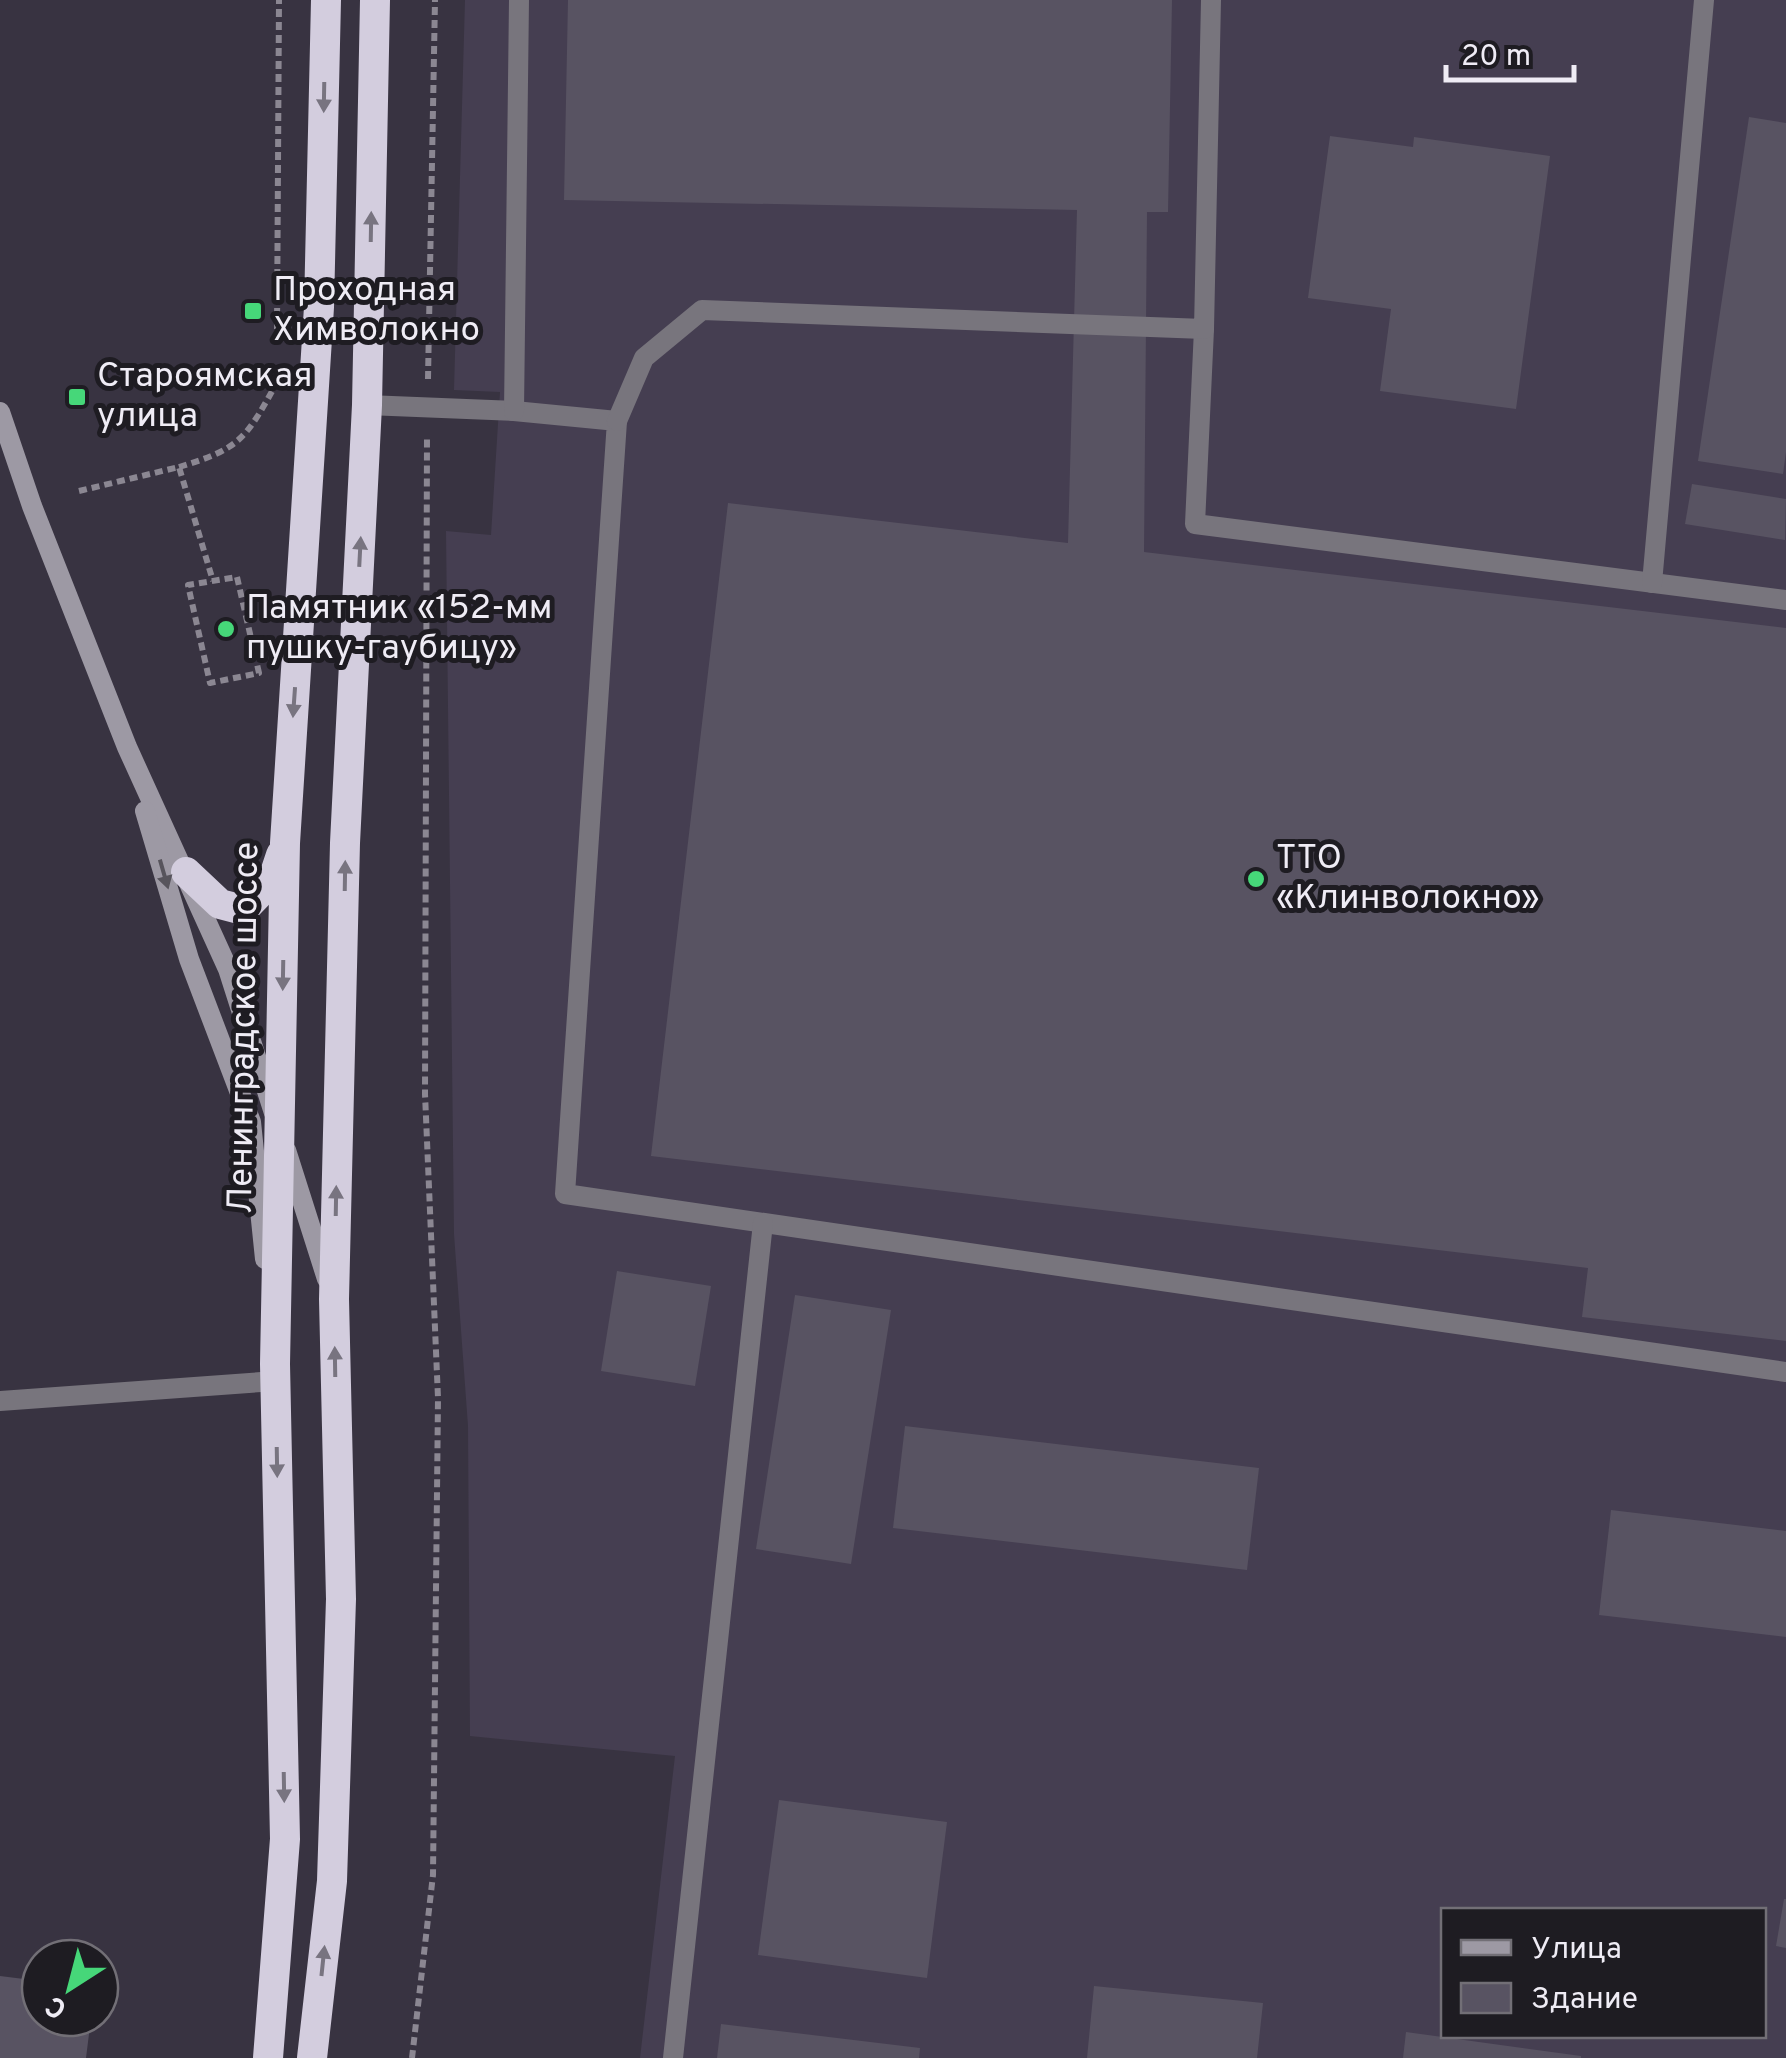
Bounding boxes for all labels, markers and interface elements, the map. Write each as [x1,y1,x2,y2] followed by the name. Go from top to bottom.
[1446,20,1574,82] scale bar
[1461,39,1531,76] text: 20 m
[316,82,332,114] one-way arrow
[363,210,379,242] one-way arrow
[273,269,480,353] place label: Проходная Химволокно
[242,300,264,322] marker: Проходная Химволокно
[97,355,313,439] place label: Староямская улица
[66,386,88,408] marker: Староямская улица
[352,535,368,567] one-way arrow
[246,587,552,671] place label: Памятник «152-мм пушку-гаубицу»
[215,618,237,640] marker: Памятник «152-мм пушку-гаубицу»
[286,686,302,718] one-way arrow
[1276,837,1539,921] place label: ТТО «Клинволокно»
[220,841,270,1215] street label: Ленинградское шоссе
[157,859,172,890] one-way arrow
[337,860,353,892] one-way arrow
[1245,868,1267,890] marker: ТТО «Клинволокно»
[275,960,291,992] one-way arrow
[329,1185,345,1217] one-way arrow
[327,1346,343,1378] one-way arrow
[269,1446,285,1478] one-way arrow
[276,1771,292,1803] one-way arrow
[1441,1908,1766,2038] legend
[1531,1932,1622,1969] text: Улица
[20,1938,120,2038] north arrow
[315,1945,331,1976] one-way arrow
[1531,1982,1638,2019] text: Здание
[39,1986,75,2026] text: С

